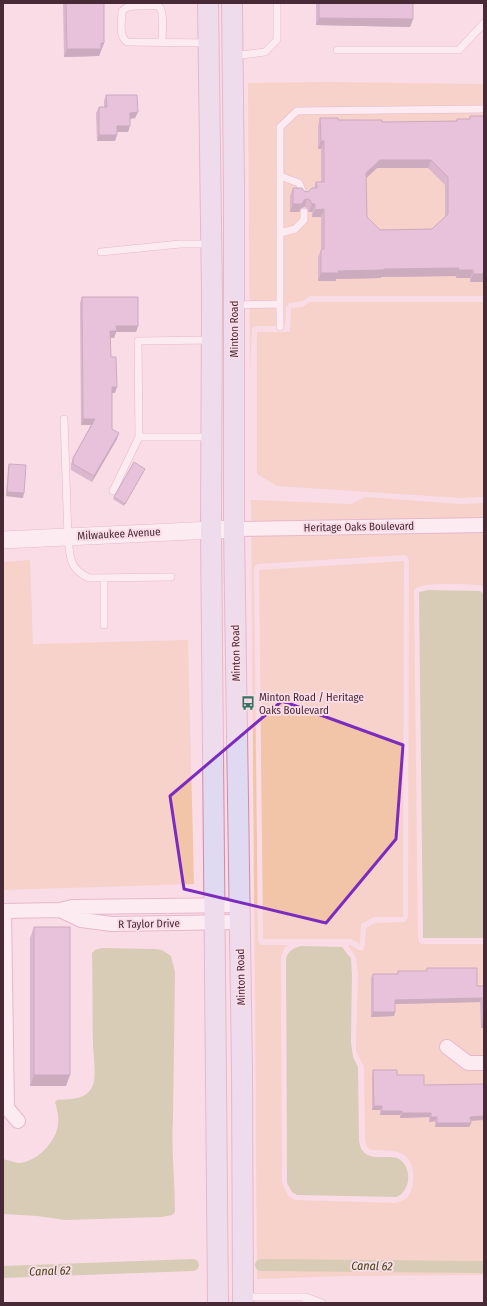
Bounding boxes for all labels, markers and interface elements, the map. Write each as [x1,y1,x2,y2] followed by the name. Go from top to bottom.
[228,301,241,357] street label: Minton Road
[304,520,414,534] street label: Heritage Oaks Boulevard
[77,525,161,543] street label: Milwaukee Avenue
[229,624,243,682] street label: Minton Road
[259,691,364,717] place label: Minton Road / Heritage Oaks Boulevard
[240,695,256,711] bus stop icon: Minton Road / Heritage Oaks Boulevard
[118,917,180,931] street label: R Taylor Drive
[234,948,248,1006] street label: Minton Road
[351,1259,394,1273] water label: Canal 62
[29,1263,72,1279] water label: Canal 62

